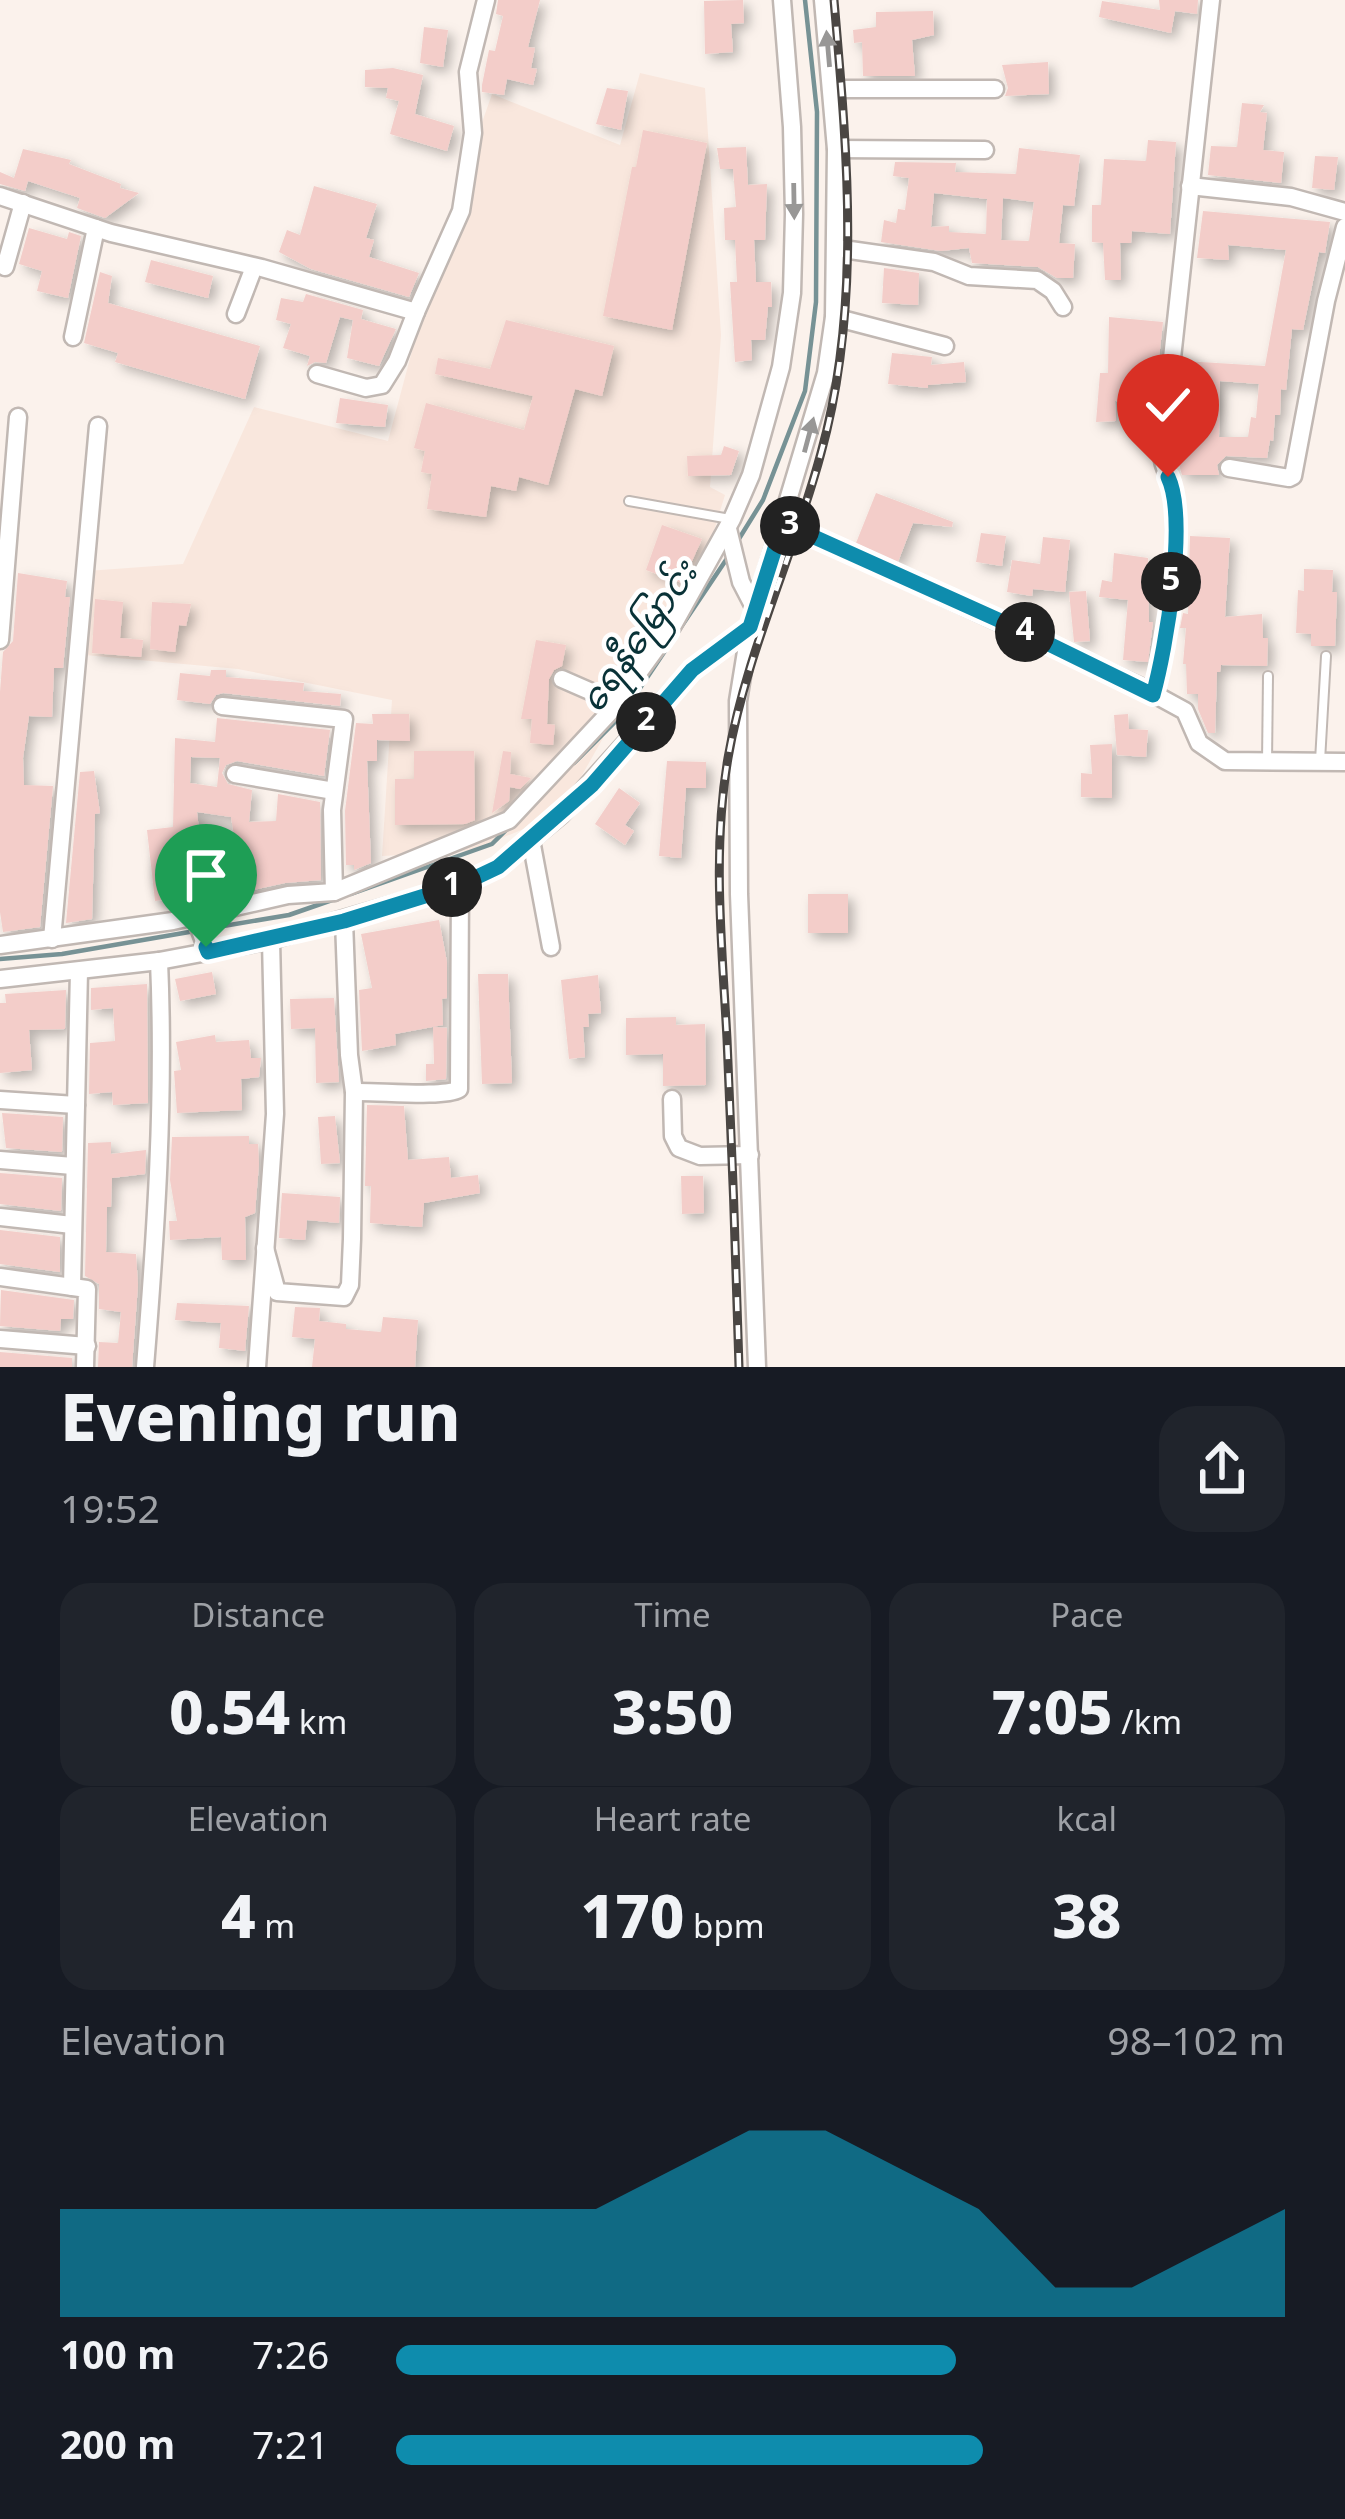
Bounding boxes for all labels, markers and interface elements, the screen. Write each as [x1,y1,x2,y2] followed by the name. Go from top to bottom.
[818,29,837,67] one-way arrow
[784,183,803,221] one-way arrow
[1117,354,1219,477] pin
[1135,372,1201,438] icon: check
[800,416,819,453] one-way arrow
[781,490,799,562] text: 3
[760,496,820,556] pin: 3
[559,542,726,733] water label: ရေနီမြောင်း
[1162,546,1180,618] text: 5
[1141,552,1201,612] pin: 5
[1016,596,1034,668] text: 4
[995,602,1055,662] pin: 4
[637,686,655,758] text: 2
[616,692,676,752] pin: 2
[155,824,257,947] pin
[173,842,239,908] icon: arrive
[443,851,461,923] text: 1
[422,857,482,917] pin: 1
[60,1354,461,1498] text: Evening run
[1159,1406,1285,1532] button: share
[60,1471,160,1557] text: 19:52
[191,1583,325,1655] text: Distance
[634,1583,711,1655] text: Time
[1050,1583,1123,1655] text: Pace
[169,1655,290,1786] text: 0.54
[612,1655,733,1786] text: 3:50
[992,1655,1113,1786] text: 7:05
[290,1690,347,1762] text: km
[1113,1690,1182,1762] text: /km
[188,1787,329,1859] text: Elevation
[594,1787,751,1859] text: Heart rate
[1057,1787,1117,1859] text: kcal
[221,1859,256,1990] text: 4
[580,1859,685,1990] text: 170
[1052,1859,1122,1990] text: 38
[256,1894,295,1966] text: m
[685,1894,765,1966] text: bpm
[60,2003,227,2089] text: Elevation
[1107,2003,1285,2089] text: 98–102 m
[60,2317,175,2403] text: 100 m
[252,2317,329,2403] text: 7:26
[60,2407,175,2493] text: 200 m
[252,2407,329,2493] text: 7:21

